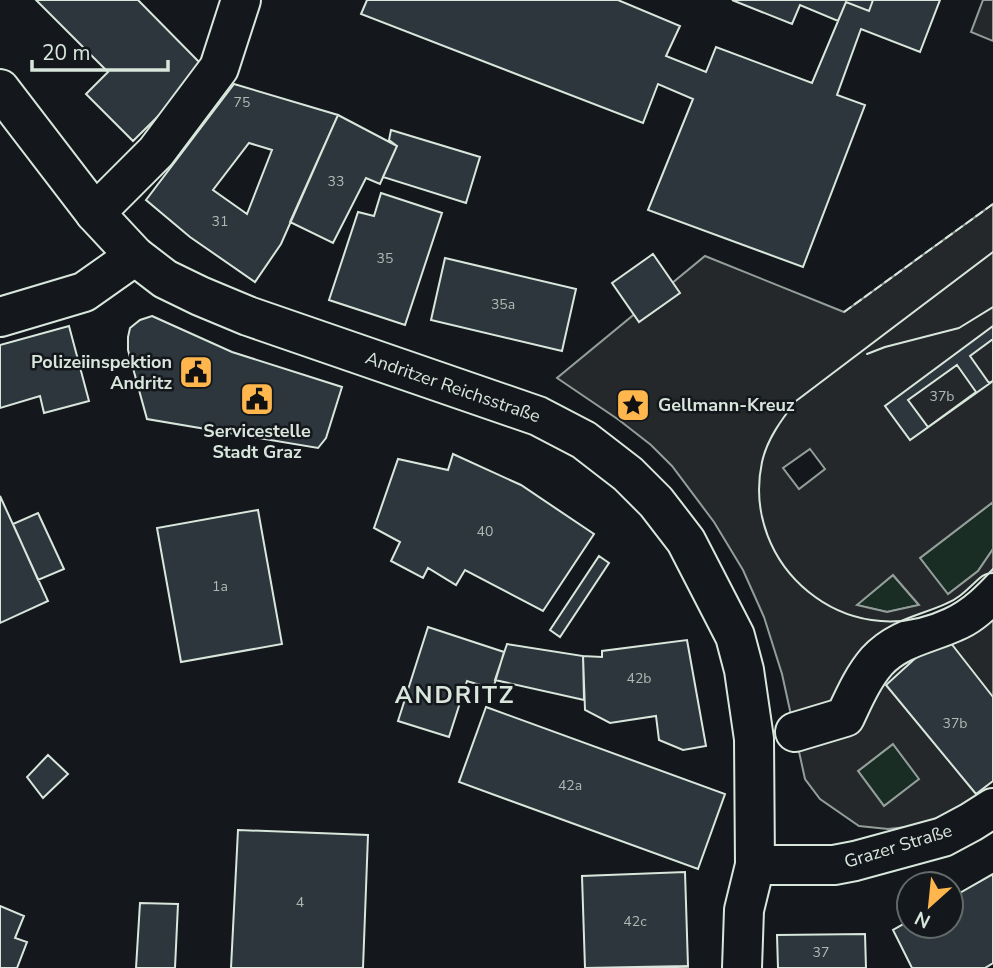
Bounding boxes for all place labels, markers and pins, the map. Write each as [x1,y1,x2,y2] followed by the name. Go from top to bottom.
[31,350,172,395] place label: Polizeiinspektion Andritz
[177,353,215,391] public building icon: Polizeiinspektion Andritz
[238,380,276,418] public building icon: Servicestelle Stadt Graz
[614,386,652,424] place icon: Gellmann-Kreuz
[658,393,795,417] place label: Gellmann-Kreuz
[203,419,311,464] place label: Servicestelle Stadt Graz

